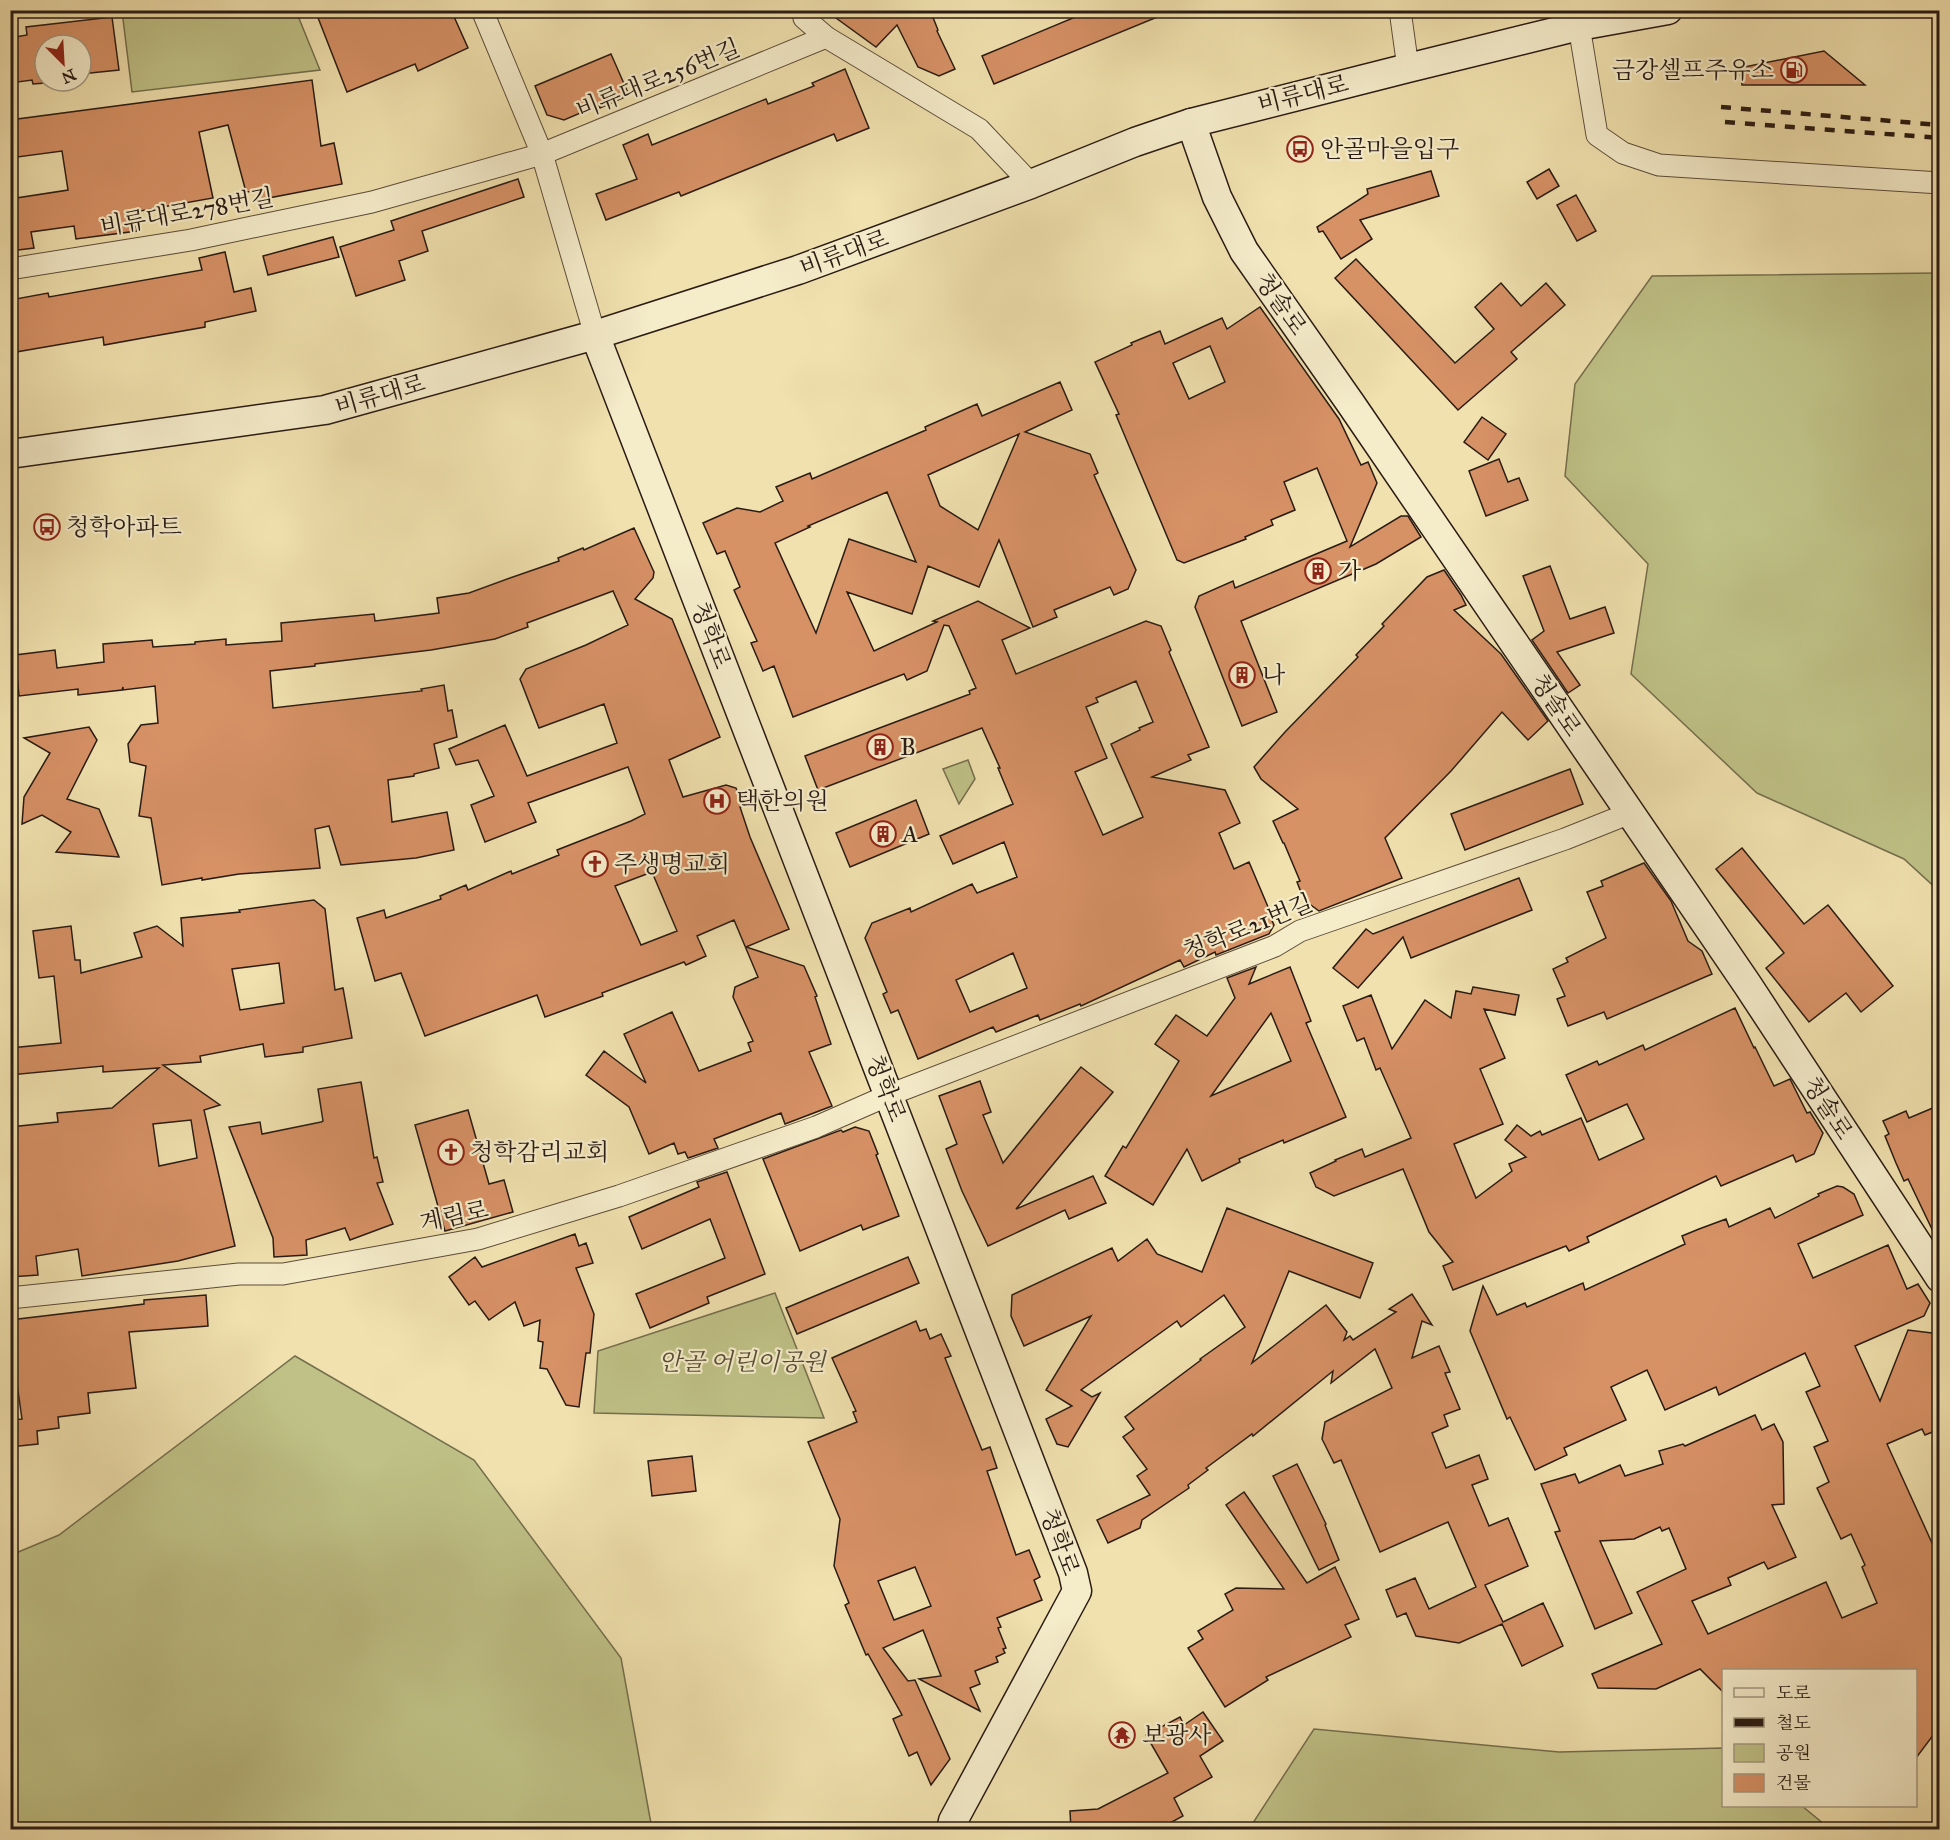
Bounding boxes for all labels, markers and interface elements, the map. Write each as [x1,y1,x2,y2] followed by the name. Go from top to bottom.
[572,32,744,126] street label: 비류대로256번길
[33,33,93,93] north arrow
[1612,55,1774,85] place label: 금강셀프주유소
[1779,55,1809,85] fuel station icon: 금강셀프주유소
[58,65,79,88] text: N
[1254,68,1352,120] street label: 비류대로
[1285,134,1315,164] bus stop icon: 안골마을입구
[1320,134,1459,164] place label: 안골마을입구
[98,182,276,242] street label: 비류대로278번길
[795,223,893,283] street label: 비류대로
[1249,267,1313,341] street label: 청솔로
[331,368,429,422] street label: 비류대로
[32,512,62,542] bus stop icon: 청학아파트
[66,512,182,542] place label: 청학아파트
[1303,556,1333,586] building icon: 가
[1338,556,1361,586] place label: 가
[685,597,737,673] street label: 청학로
[1227,660,1257,690] building icon: 나
[1262,660,1286,690] place label: 나
[1524,668,1588,742] street label: 청솔로
[865,732,895,762] building icon: B
[900,732,916,762] place label: B
[702,786,732,816] hospital icon: 택한의원
[736,786,829,816] place label: 택한의원
[868,819,898,849] building icon: A
[901,819,918,849] place label: A
[580,849,610,879] church icon: 주생명교회
[614,849,730,879] place label: 주생명교회
[1179,887,1317,967] street label: 청학로21번길
[860,1050,912,1126] street label: 청학로
[1796,1071,1860,1145] street label: 청솔로
[436,1137,466,1167] church icon: 청학감리교회
[470,1137,609,1167] place label: 청학감리교회
[417,1194,491,1238] street label: 계림로
[658,1347,828,1377] park label: 안골 어린이공원
[1034,1504,1086,1580] street label: 청학로
[1722,1669,1917,1807] legend
[1776,1682,1811,1704] text: 도로
[1776,1712,1811,1734] text: 철도
[1107,1720,1137,1750] temple icon: 보광사
[1142,1720,1212,1750] place label: 보광사
[1776,1742,1811,1764] text: 공원
[1776,1772,1811,1794] text: 건물

